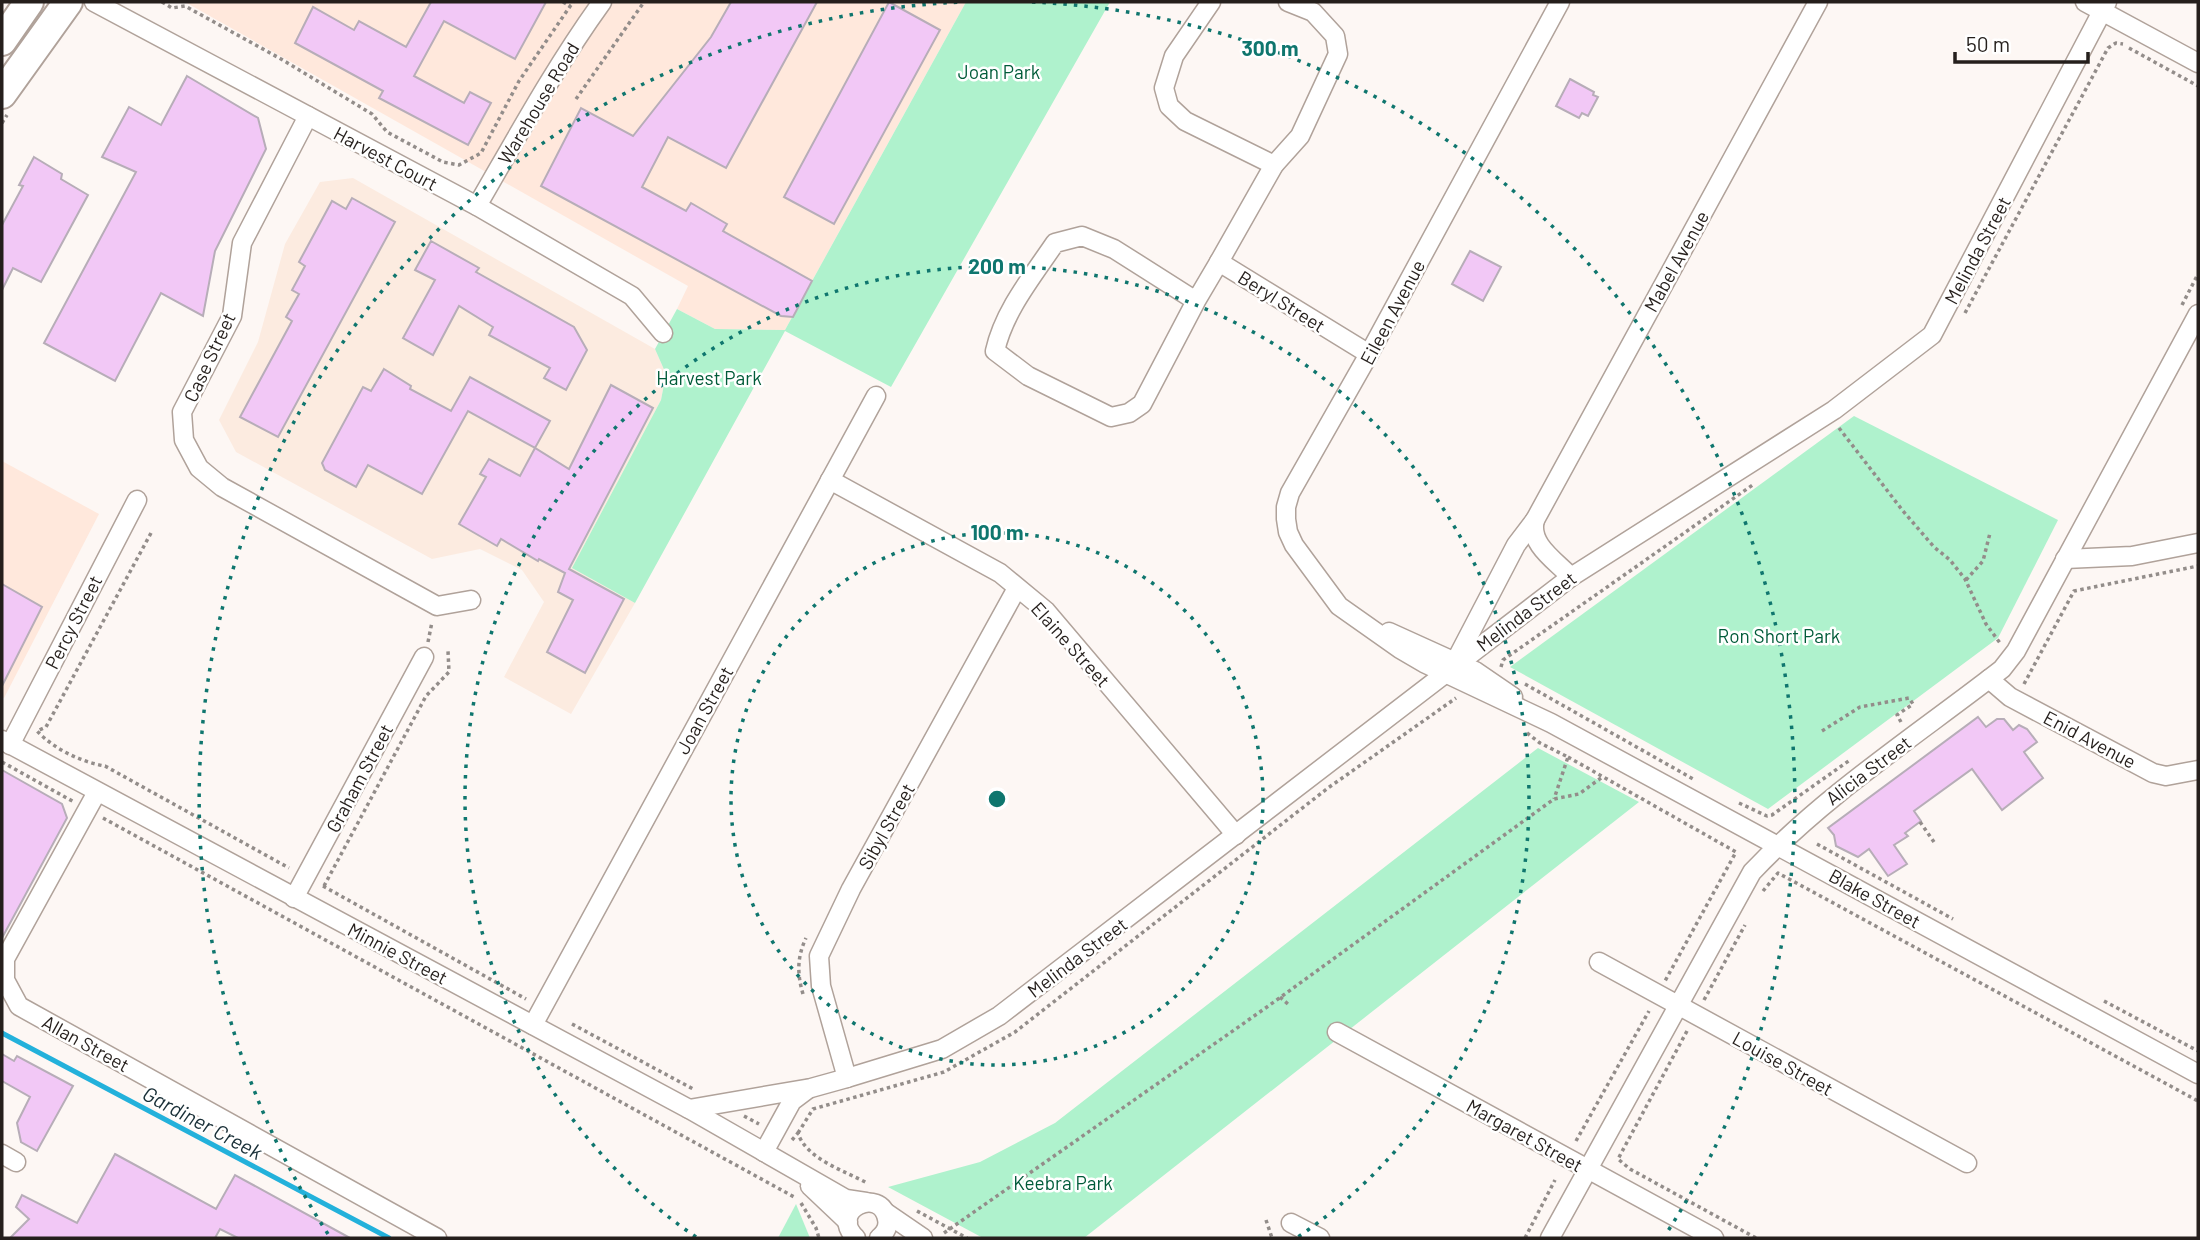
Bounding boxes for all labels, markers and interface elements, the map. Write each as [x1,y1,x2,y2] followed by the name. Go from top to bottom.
[1955,21,2088,65] scale bar
[1966,31,2010,56] text: 50 m
[1241,35,1299,60] text: 300 m
[493,38,583,168] street label: Warehouse Road
[958,60,1040,83] park label: Joan Park
[330,121,442,195] street label: Harvest Court
[1939,192,2015,308] street label: Melinda Street
[1639,206,1713,316] street label: Mabel Avenue
[968,253,1026,278] text: 200 m
[1355,256,1429,368] street label: Eileen Avenue
[1234,265,1330,337] street label: Beryl Street
[178,309,240,405] street label: Case Street
[656,366,762,389] park label: Harvest Park
[970,519,1024,544] text: 100 m
[1472,566,1580,656] street label: Melinda Street
[40,571,106,673] street label: Percy Street
[1027,597,1115,691] street label: Elaine Street
[1718,624,1840,647] park label: Ron Short Park
[670,662,738,758] street label: Joan Street
[2040,705,2140,773] street label: Enid Avenue
[321,720,397,836] street label: Graham Street
[1821,730,1915,810] street label: Alicia Street
[853,779,919,873] street label: Sibyl Street
[985,787,1009,811] centre of rings
[1825,863,1925,933] street label: Blake Street
[1023,912,1131,1002] street label: Melinda Street
[344,917,452,989] street label: Minnie Street
[38,1010,134,1076] street label: Allan Street
[1729,1026,1837,1100] street label: Louise Street
[139,1080,268,1164] water label: Gardiner Creek
[1463,1094,1587,1176] street label: Margaret Street
[1013,1171,1113,1194] park label: Keebra Park

